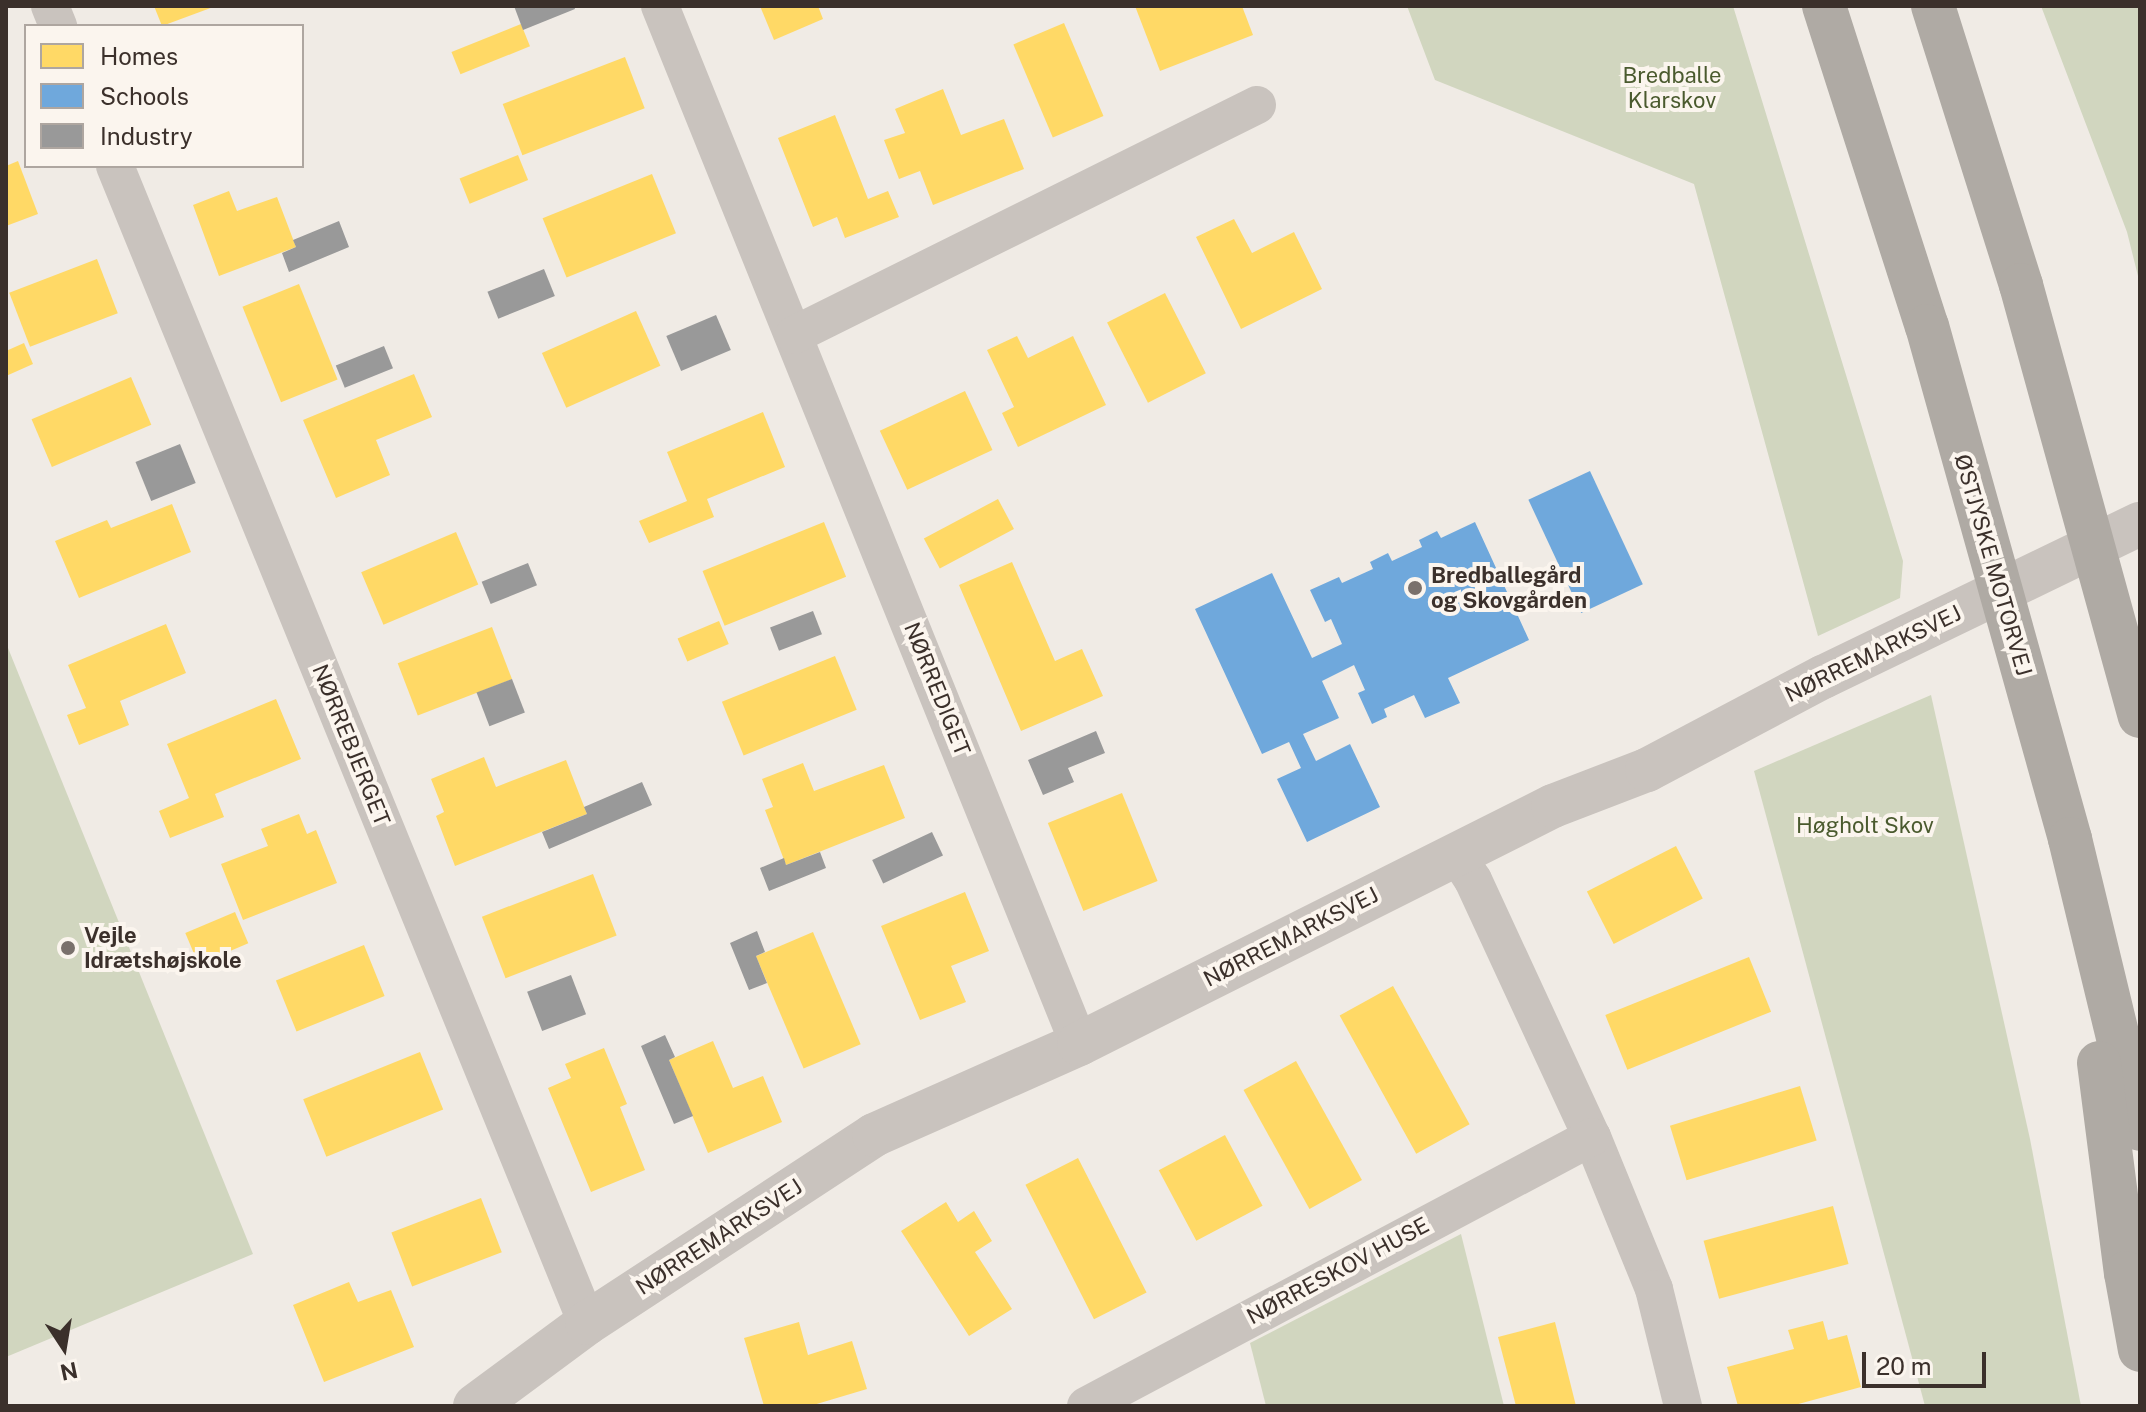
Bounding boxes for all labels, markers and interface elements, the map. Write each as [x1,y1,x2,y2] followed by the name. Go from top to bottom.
[24,24,304,168] legend
[100,42,178,70] text: Homes
[1623,62,1721,114] park label: Bredballe Klarskov
[100,82,189,110] text: Schools
[100,122,193,150] text: Industry
[1949,451,2037,679] street label: ØSTJYSKE MOTORVEJ
[1431,562,1587,614] place label: Bredballegård og Skovgården
[1406,579,1424,597] marker: Bredballegård og Skovgården
[1781,600,1965,708] street label: NØRREMARKSVEJ
[898,619,976,759] street label: NØRREDIGET
[307,660,395,830] street label: NØRREBJERGET
[1796,813,1934,839] park label: Høgholt Skov
[1199,882,1383,992] street label: NØRREMARKSVEJ
[84,922,242,974] place label: Vejle Idrætshøjskole
[59,939,77,957] marker: Vejle Idrætshøjskole
[631,1173,807,1301] street label: NØRREMARKSVEJ
[1242,1212,1434,1330] street label: NØRRESKOV HUSE
[24,1308,104,1388] north arrow
[1866,1336,1990,1386] scale bar
[1876,1352,1932,1380] text: 20 m
[58,1357,80,1386] text: N

